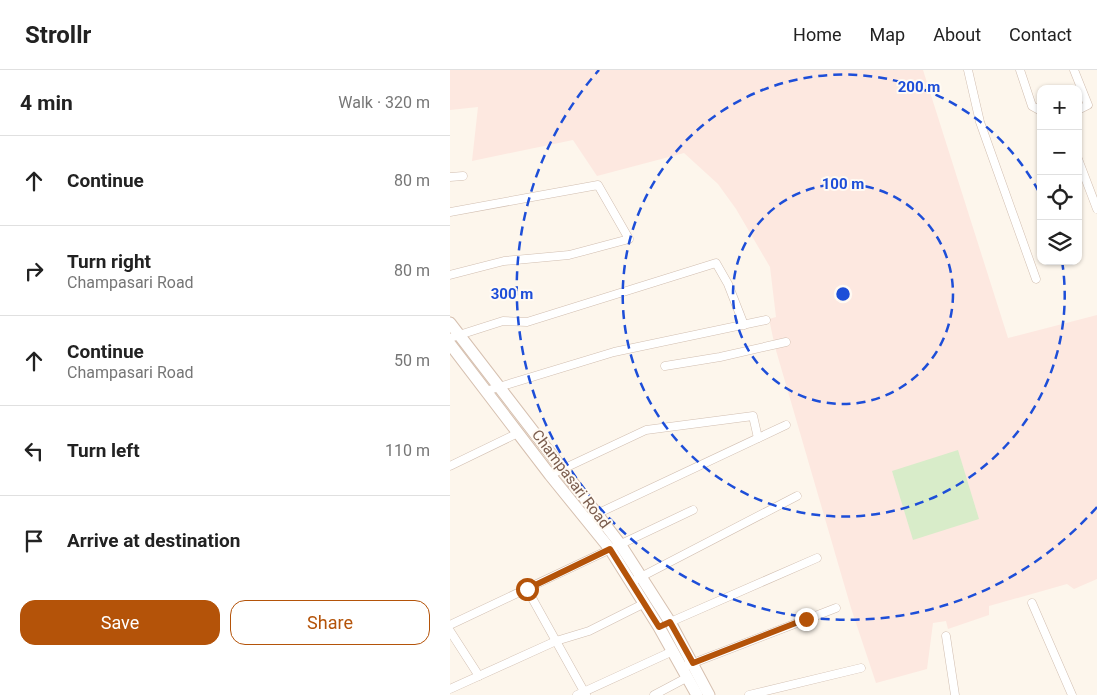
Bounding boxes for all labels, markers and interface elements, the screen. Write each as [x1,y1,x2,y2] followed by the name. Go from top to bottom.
[25,21,91,49] text: Strollr
[793,24,842,45] text: Home
[870,24,905,45] text: Map
[933,24,981,45] text: About
[1009,24,1072,45] text: Contact
[898,78,940,96] text: 200 m
[1037,85,1082,265] map controls
[1037,85,1082,130] button: +
[20,91,73,115] text: 4 min
[338,93,430,112] text: Walk · 320 m
[1037,130,1082,175] button: −
[20,167,48,195] icon: ahead
[67,169,144,192] text: Continue
[394,171,430,190] text: 80 m
[822,175,864,193] text: 100 m
[1037,175,1082,220] button: locate
[1037,220,1082,265] button: layers
[67,250,151,273] text: Turn right
[20,257,48,285] icon: right
[394,261,430,280] text: 80 m
[67,273,194,292] text: Champasari Road
[491,285,533,303] text: 300 m
[834,285,852,303] centre of rings
[67,340,144,363] text: Continue
[20,347,48,375] icon: ahead
[394,351,430,370] text: 50 m
[67,363,194,382] text: Champasari Road
[528,426,614,532] street label: Champasari Road
[20,437,48,465] icon: left
[67,439,140,462] text: Turn left
[385,441,430,460] text: 110 m
[20,527,48,555] icon: arrive
[67,529,240,552] text: Arrive at destination
[516,578,539,601] route start
[20,600,220,645] button: Save
[230,600,430,645] button: Share
[795,608,818,631] route end

